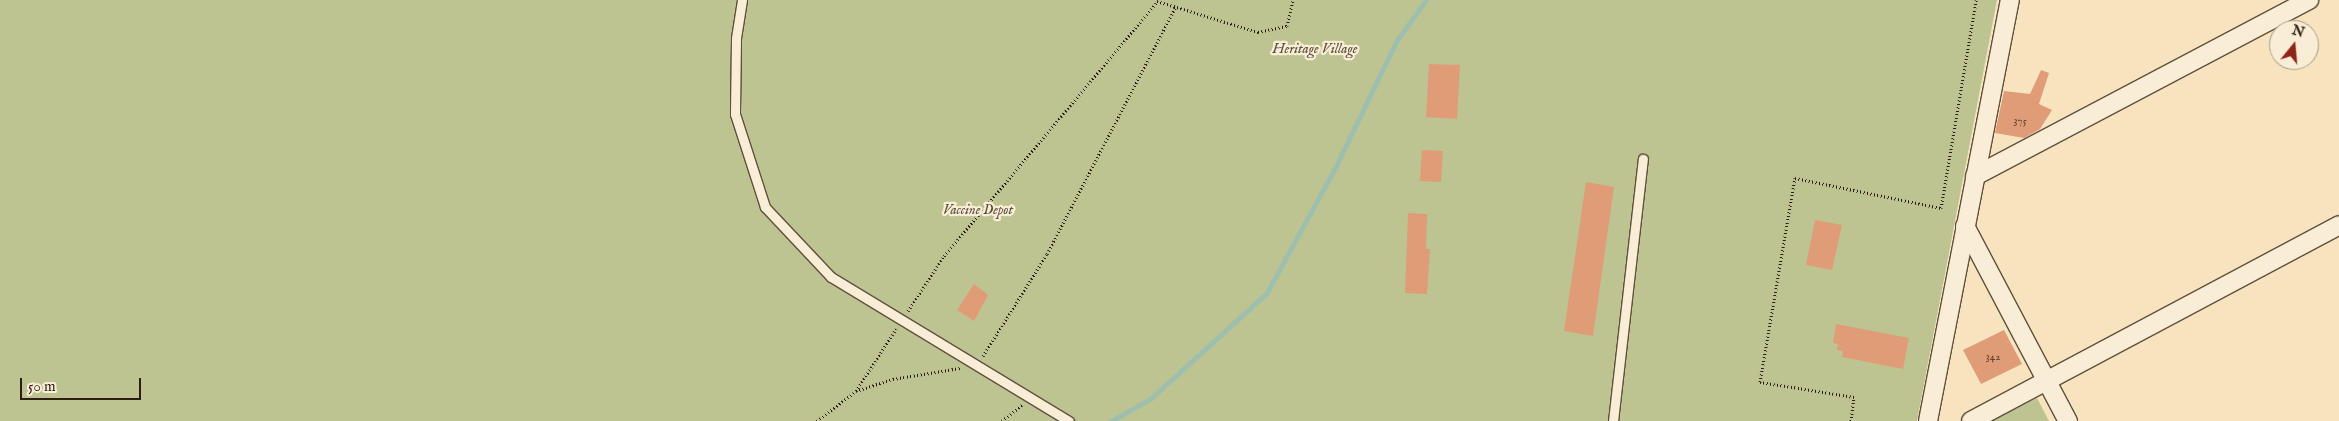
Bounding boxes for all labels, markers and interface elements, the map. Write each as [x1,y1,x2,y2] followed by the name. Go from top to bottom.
[2269,20,2319,70] north arrow
[2290,21,2307,42] text: N
[1273,41,1357,57] park label: Heritage Village
[2013,114,2027,128] house number: 375
[943,202,1013,218] park label: Vaccine Depot
[1986,350,2000,364] house number: 342
[22,368,144,400] scale bar
[28,377,56,396] text: 50 m

